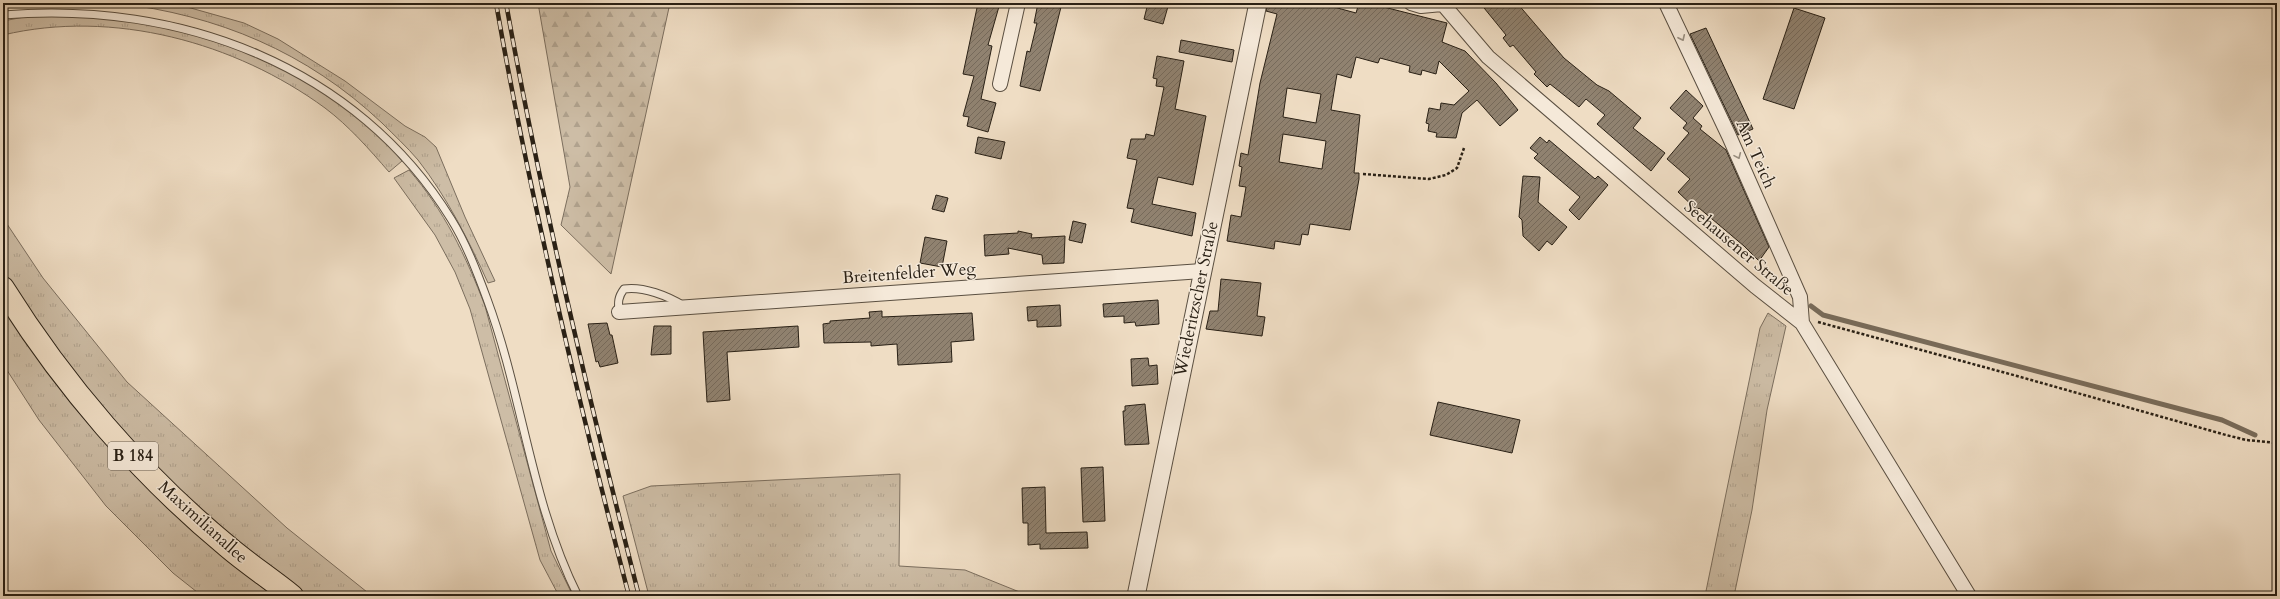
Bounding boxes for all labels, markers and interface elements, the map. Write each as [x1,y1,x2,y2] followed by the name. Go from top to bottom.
[1677,34,1685,42] one-way arrow
[1731,116,1782,193] street label: Am Teich
[1733,152,1741,159] one-way arrow
[1679,195,1799,301] street label: Seehausener Straße
[1168,219,1224,380] street label: Wiederitzscher Straße
[841,257,977,289] street label: Breitenfelder Weg
[108,442,158,470] road number: B 184
[153,476,253,568] street label: Maximilianallee

